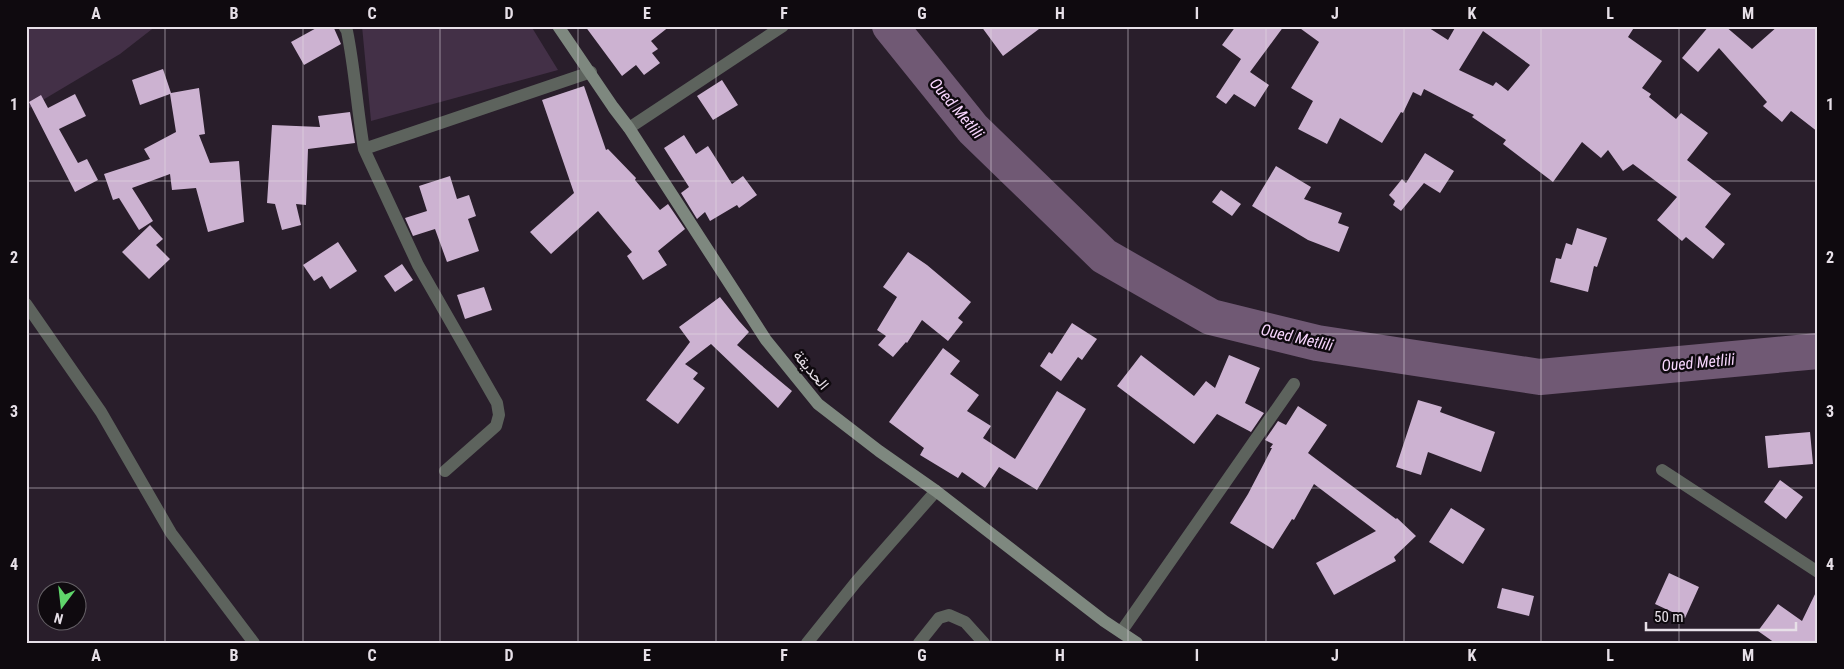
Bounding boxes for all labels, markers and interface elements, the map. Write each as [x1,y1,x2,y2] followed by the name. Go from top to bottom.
[91,4,101,23] text: A
[230,4,239,23] text: B
[367,4,377,23] text: C
[504,4,514,23] text: D
[643,4,651,23] text: E
[780,4,788,23] text: F
[917,4,927,23] text: G
[1055,4,1065,23] text: H
[1195,4,1199,23] text: I
[1331,4,1339,23] text: J
[1468,4,1477,23] text: K
[1606,4,1614,23] text: L
[1742,4,1754,23] text: M
[926,74,988,143] water label: Oued Metlili
[10,95,18,114] text: 1
[1826,95,1834,114] text: 1
[10,248,18,267] text: 2
[1826,248,1834,267] text: 2
[1259,320,1335,355] water label: Oued Metlili
[789,347,833,393] street label: الحديقة
[1661,350,1736,375] water label: Oued Metlili
[10,402,18,421] text: 3
[1826,402,1834,421] text: 3
[10,555,18,574] text: 4
[1826,555,1834,574] text: 4
[38,582,88,632] north arrow
[1646,599,1796,631] scale bar
[1654,608,1684,626] text: 50 m
[52,610,65,627] text: N
[91,646,101,665] text: A
[230,646,239,665] text: B
[367,646,377,665] text: C
[504,646,514,665] text: D
[643,646,651,665] text: E
[780,646,788,665] text: F
[917,646,927,665] text: G
[1055,646,1065,665] text: H
[1195,646,1199,665] text: I
[1331,646,1339,665] text: J
[1468,646,1477,665] text: K
[1606,646,1614,665] text: L
[1742,646,1754,665] text: M

